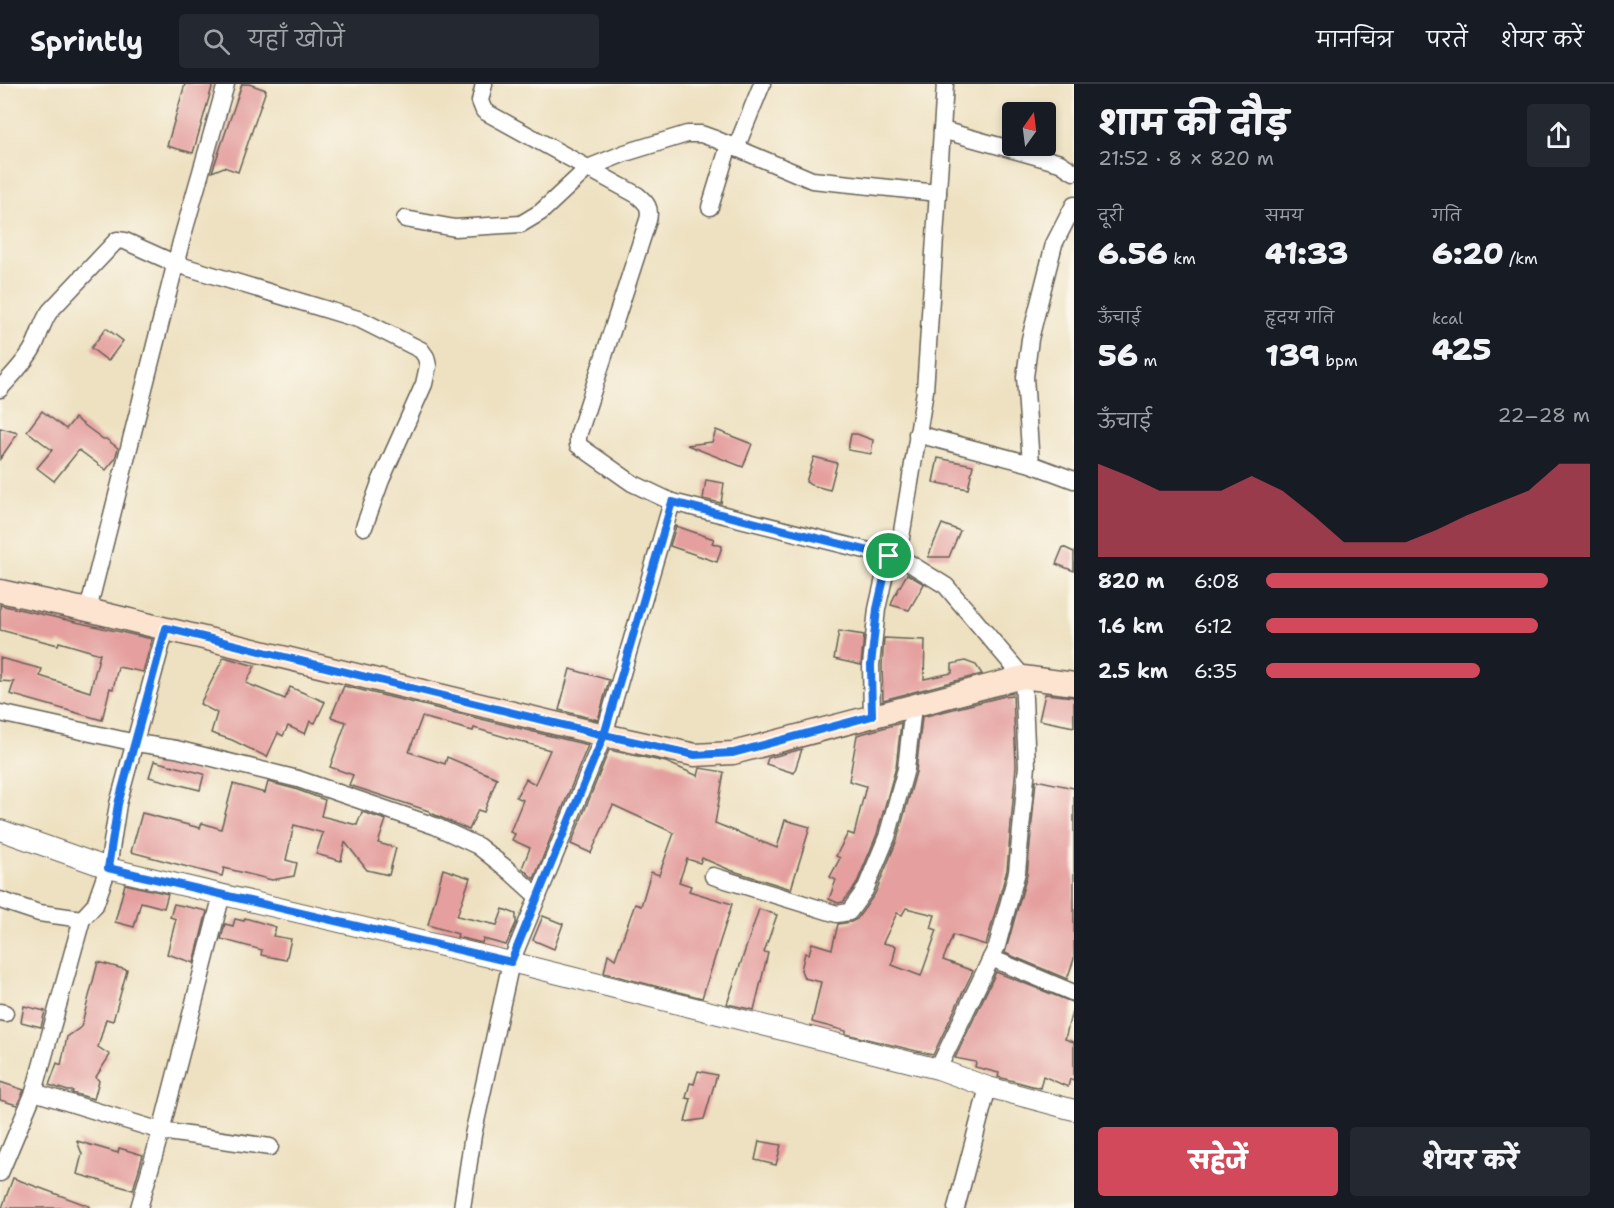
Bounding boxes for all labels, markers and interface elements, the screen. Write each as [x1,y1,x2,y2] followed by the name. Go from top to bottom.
[179,14,599,68] search box
[30,22,143,60] text: Sprintly
[200,25,233,58] icon: search
[248,25,345,54] text: यहाँ खोजें
[1316,26,1393,54] text: मानचित्र
[1426,26,1468,54] text: परतें
[1501,26,1584,54] text: शेयर करें
[1098,100,1288,145] text: शाम की दौड़
[1002,102,1056,156] north arrow
[1002,102,1056,156] map controls
[1527,104,1590,167] button: share
[1098,145,1274,171] text: 21:52 · 8 × 820 m
[1098,205,1123,226] text: दूरी
[1265,205,1303,226] text: समय
[1432,205,1461,226] text: गति
[1098,233,1168,274] text: 6.56
[1265,233,1348,274] text: 41:33
[1432,233,1504,274] text: 6:20
[1168,248,1196,269] text: km
[1504,248,1538,269] text: /km
[1098,307,1141,328] text: ऊँचाई
[1265,307,1334,328] text: हृदय गति
[1432,308,1463,329] text: kcal
[1432,329,1491,370] text: 425
[1098,335,1138,376] text: 56
[1265,335,1320,376] text: 139
[1138,350,1157,371] text: m
[1320,350,1358,371] text: bpm
[1498,402,1590,428] text: 22–28 m
[1098,408,1152,434] text: ऊँचाई
[863,530,914,581] pin
[872,539,905,572] icon: arrive
[1098,568,1164,594] text: 820 m
[1194,568,1240,594] text: 6:08
[1098,613,1164,639] text: 1.6 km
[1194,613,1233,639] text: 6:12
[1098,658,1168,684] text: 2.5 km
[1194,658,1237,684] text: 6:35
[1098,1127,1338,1196] button: सहेजें
[1350,1127,1590,1196] button: शेयर करें

